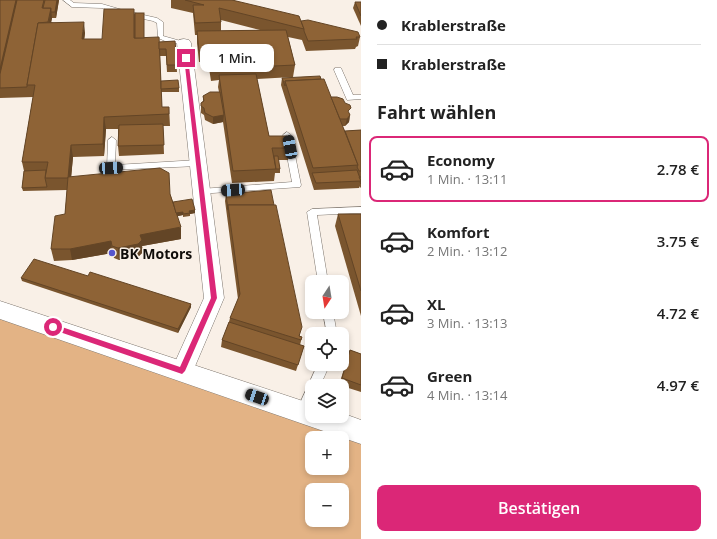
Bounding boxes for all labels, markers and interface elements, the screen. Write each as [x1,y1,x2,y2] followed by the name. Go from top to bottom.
[401,15,506,35] text: Krablerstraße
[200,44,274,72] callout: 1 Min.
[177,49,195,67] route end
[218,49,256,67] text: 1 Min.
[401,54,506,74] text: Krablerstraße
[377,100,496,124] text: Fahrt wählen
[282,134,298,160] car
[427,150,495,170] text: Economy
[379,151,415,187] icon: car
[657,159,699,179] text: 2.78 €
[99,161,123,175] car
[427,170,508,188] text: 1 Min. · 13:11
[221,183,245,197] car
[427,222,489,242] text: Komfort
[379,223,415,259] icon: car
[657,231,699,251] text: 3.75 €
[427,242,508,260] text: 2 Min. · 13:12
[120,244,192,263] place label: BK Motors
[107,248,117,258] marker: BK Motors
[305,275,349,319] north arrow
[305,275,349,527] map controls
[427,294,445,314] text: XL
[379,295,415,331] icon: car
[657,303,699,323] text: 4.72 €
[427,314,508,332] text: 3 Min. · 13:13
[44,318,62,336] route start
[305,327,349,371] button: locate
[427,366,472,386] text: Green
[379,367,415,403] icon: car
[657,375,699,395] text: 4.97 €
[305,379,349,423] button: layers
[427,386,508,404] text: 4 Min. · 13:14
[244,387,270,407] car
[305,431,349,475] button: +
[305,483,349,527] button: −
[377,485,701,531] button: Bestätigen

